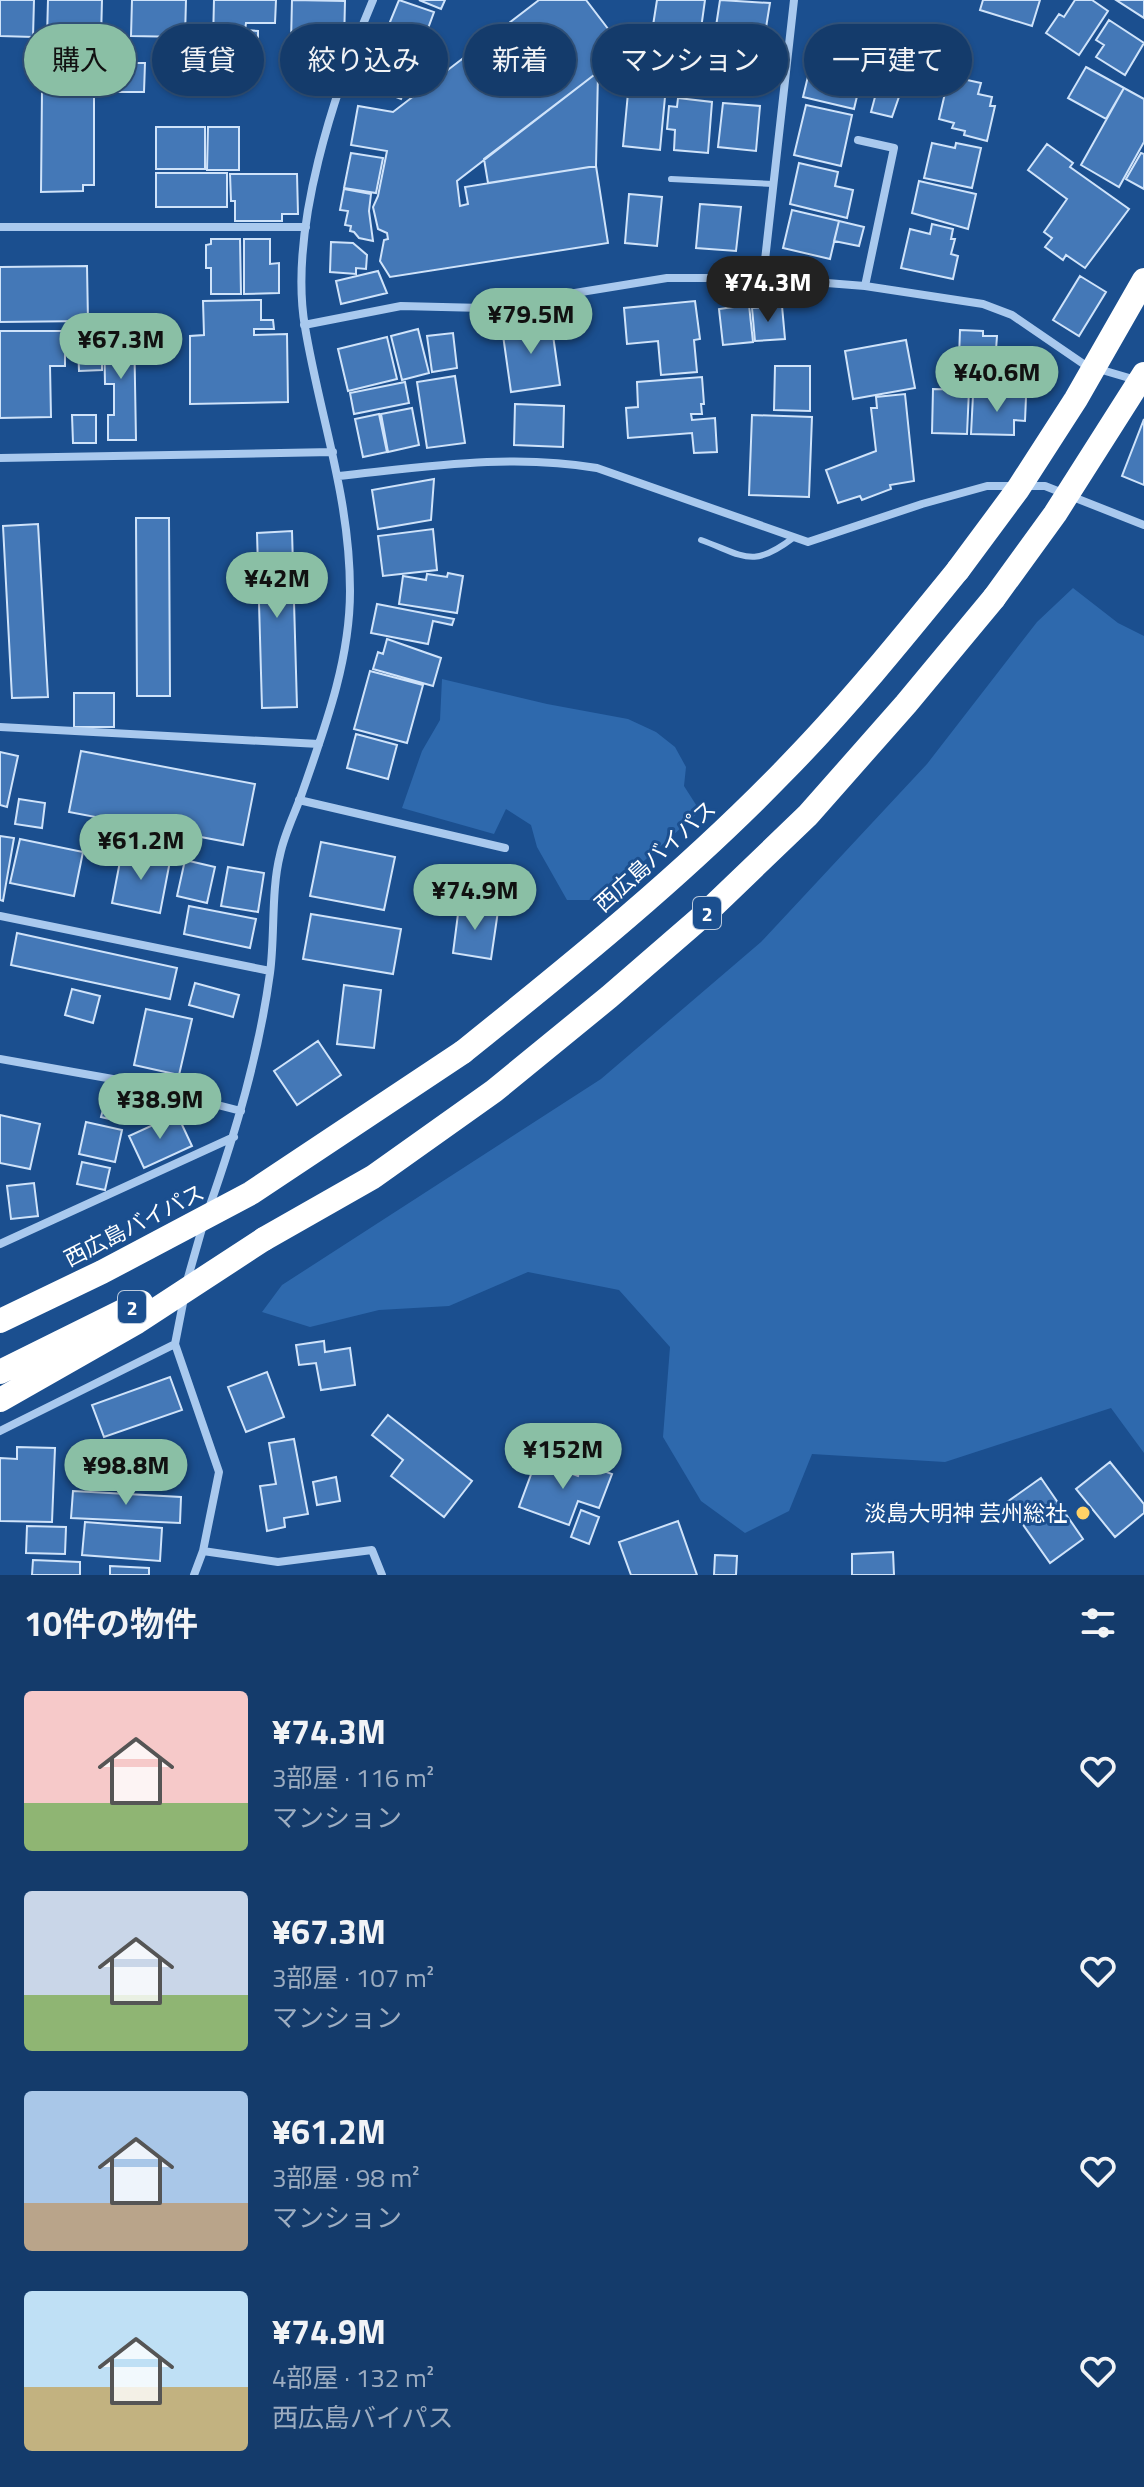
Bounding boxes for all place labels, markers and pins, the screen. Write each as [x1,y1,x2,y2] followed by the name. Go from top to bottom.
[703,256,833,324] pin: ¥74.3M
[466,288,596,356] pin: ¥79.5M
[56,313,186,381] pin: ¥67.3M
[932,346,1062,414] pin: ¥40.6M
[230,552,324,620] pin: ¥42M
[76,814,206,882] pin: ¥61.2M
[410,864,540,932] pin: ¥74.9M
[95,1073,225,1141] pin: ¥38.9M
[507,1423,619,1491] pin: ¥152M
[61,1439,191,1507] pin: ¥98.8M
[864,1496,1067,1530] place label: 淡島大明神 芸州総社
[1074,1504,1092,1522] marker: 淡島大明神 芸州総社

